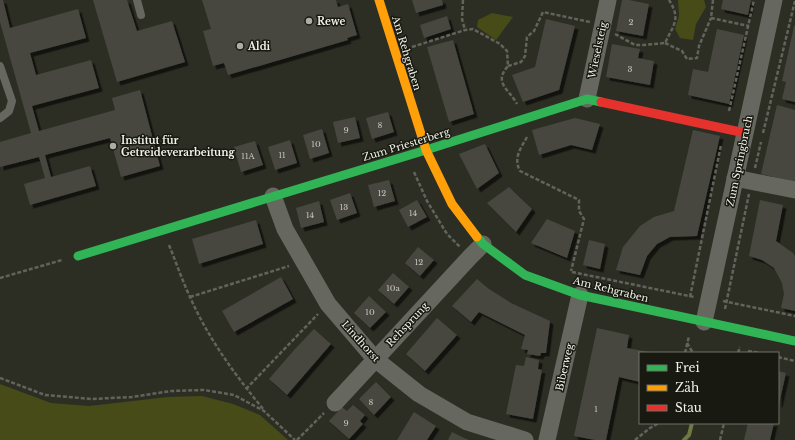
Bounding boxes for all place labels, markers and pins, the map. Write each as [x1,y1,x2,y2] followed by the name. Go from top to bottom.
[317,15,346,28] place label: Rewe
[304,16,314,26] marker: Rewe
[247,40,271,53] place label: Aldi
[235,41,245,51] marker: Aldi
[121,134,235,159] place label: Institut für Getreideverarbeitung
[108,141,118,151] marker: Institut für Getreideverarbeitung

